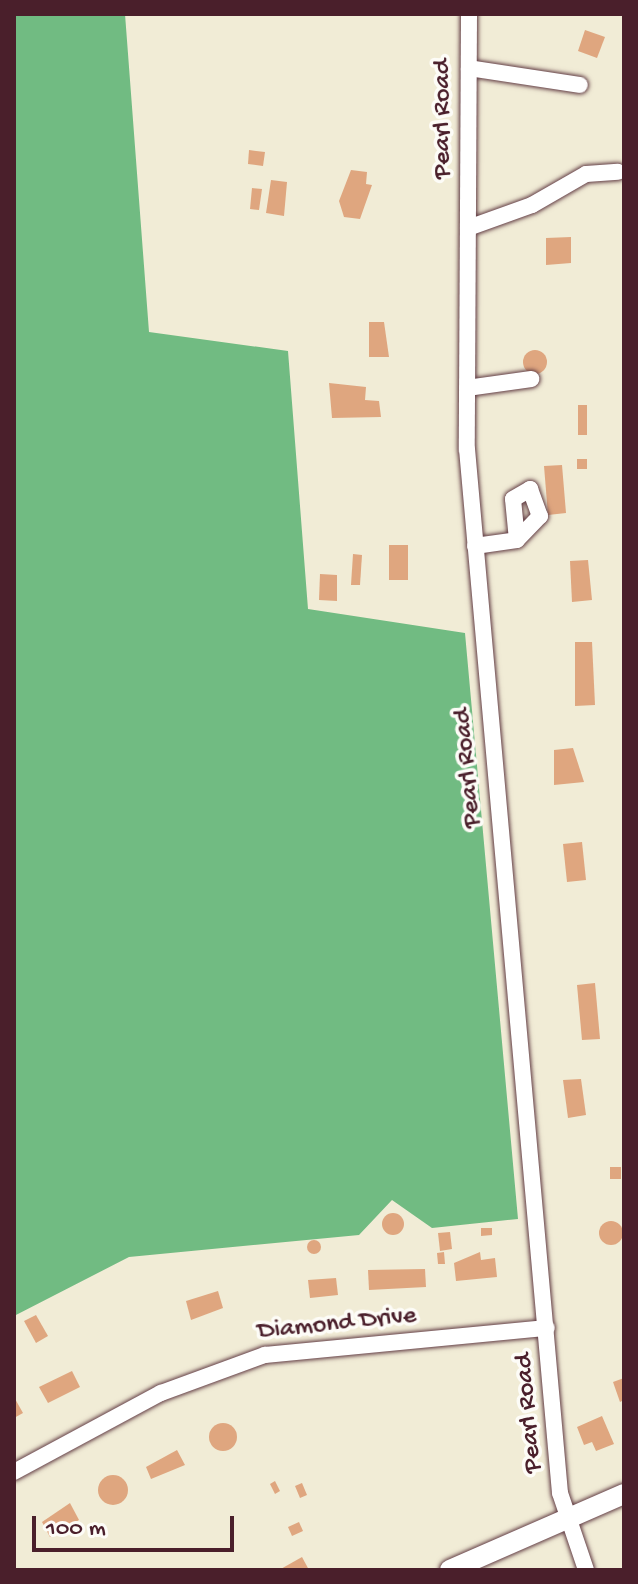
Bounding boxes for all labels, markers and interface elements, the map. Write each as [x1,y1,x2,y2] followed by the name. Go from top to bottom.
[428,59,460,179] street label: Pearl Road
[448,707,490,829] street label: Pearl Road
[256,1301,418,1349] street label: Diamond Drive
[509,1352,551,1474] street label: Pearl Road
[36,1500,238,1550] scale bar
[46,1515,106,1544] text: 100 m

